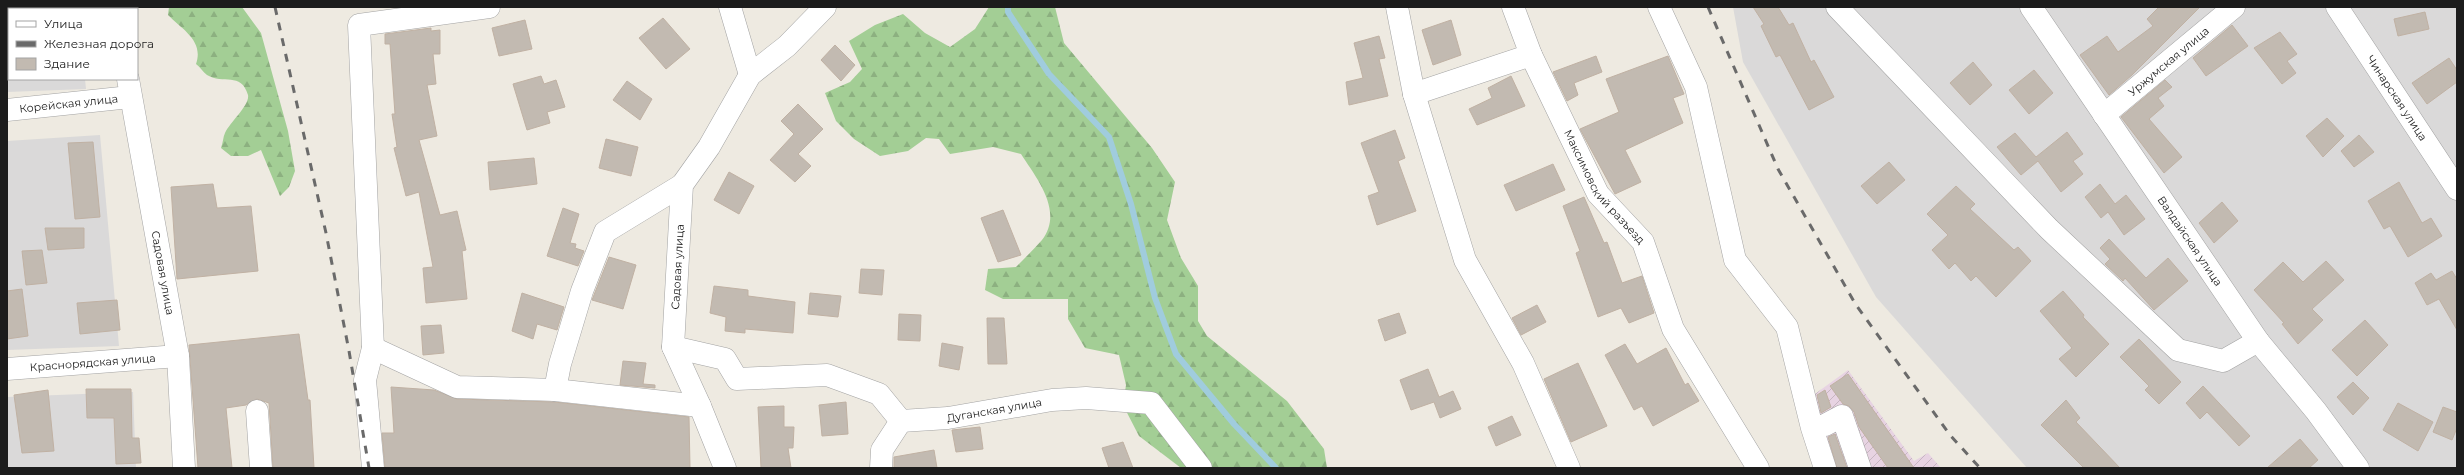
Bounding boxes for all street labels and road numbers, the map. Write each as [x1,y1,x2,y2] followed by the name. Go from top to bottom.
[2125,24,2212,99] street label: Уржумская улица
[2364,53,2430,143] street label: Чинарская улица
[19,91,119,116] street label: Корейская улица
[1561,127,1648,247] street label: Максимовский разъезд
[2155,193,2226,289] street label: Валдайская улица
[668,224,687,310] street label: Садовая улица
[149,230,177,316] street label: Садовая улица
[29,351,156,374] street label: Краснорядская улица
[946,395,1043,425] street label: Дуганская улица

